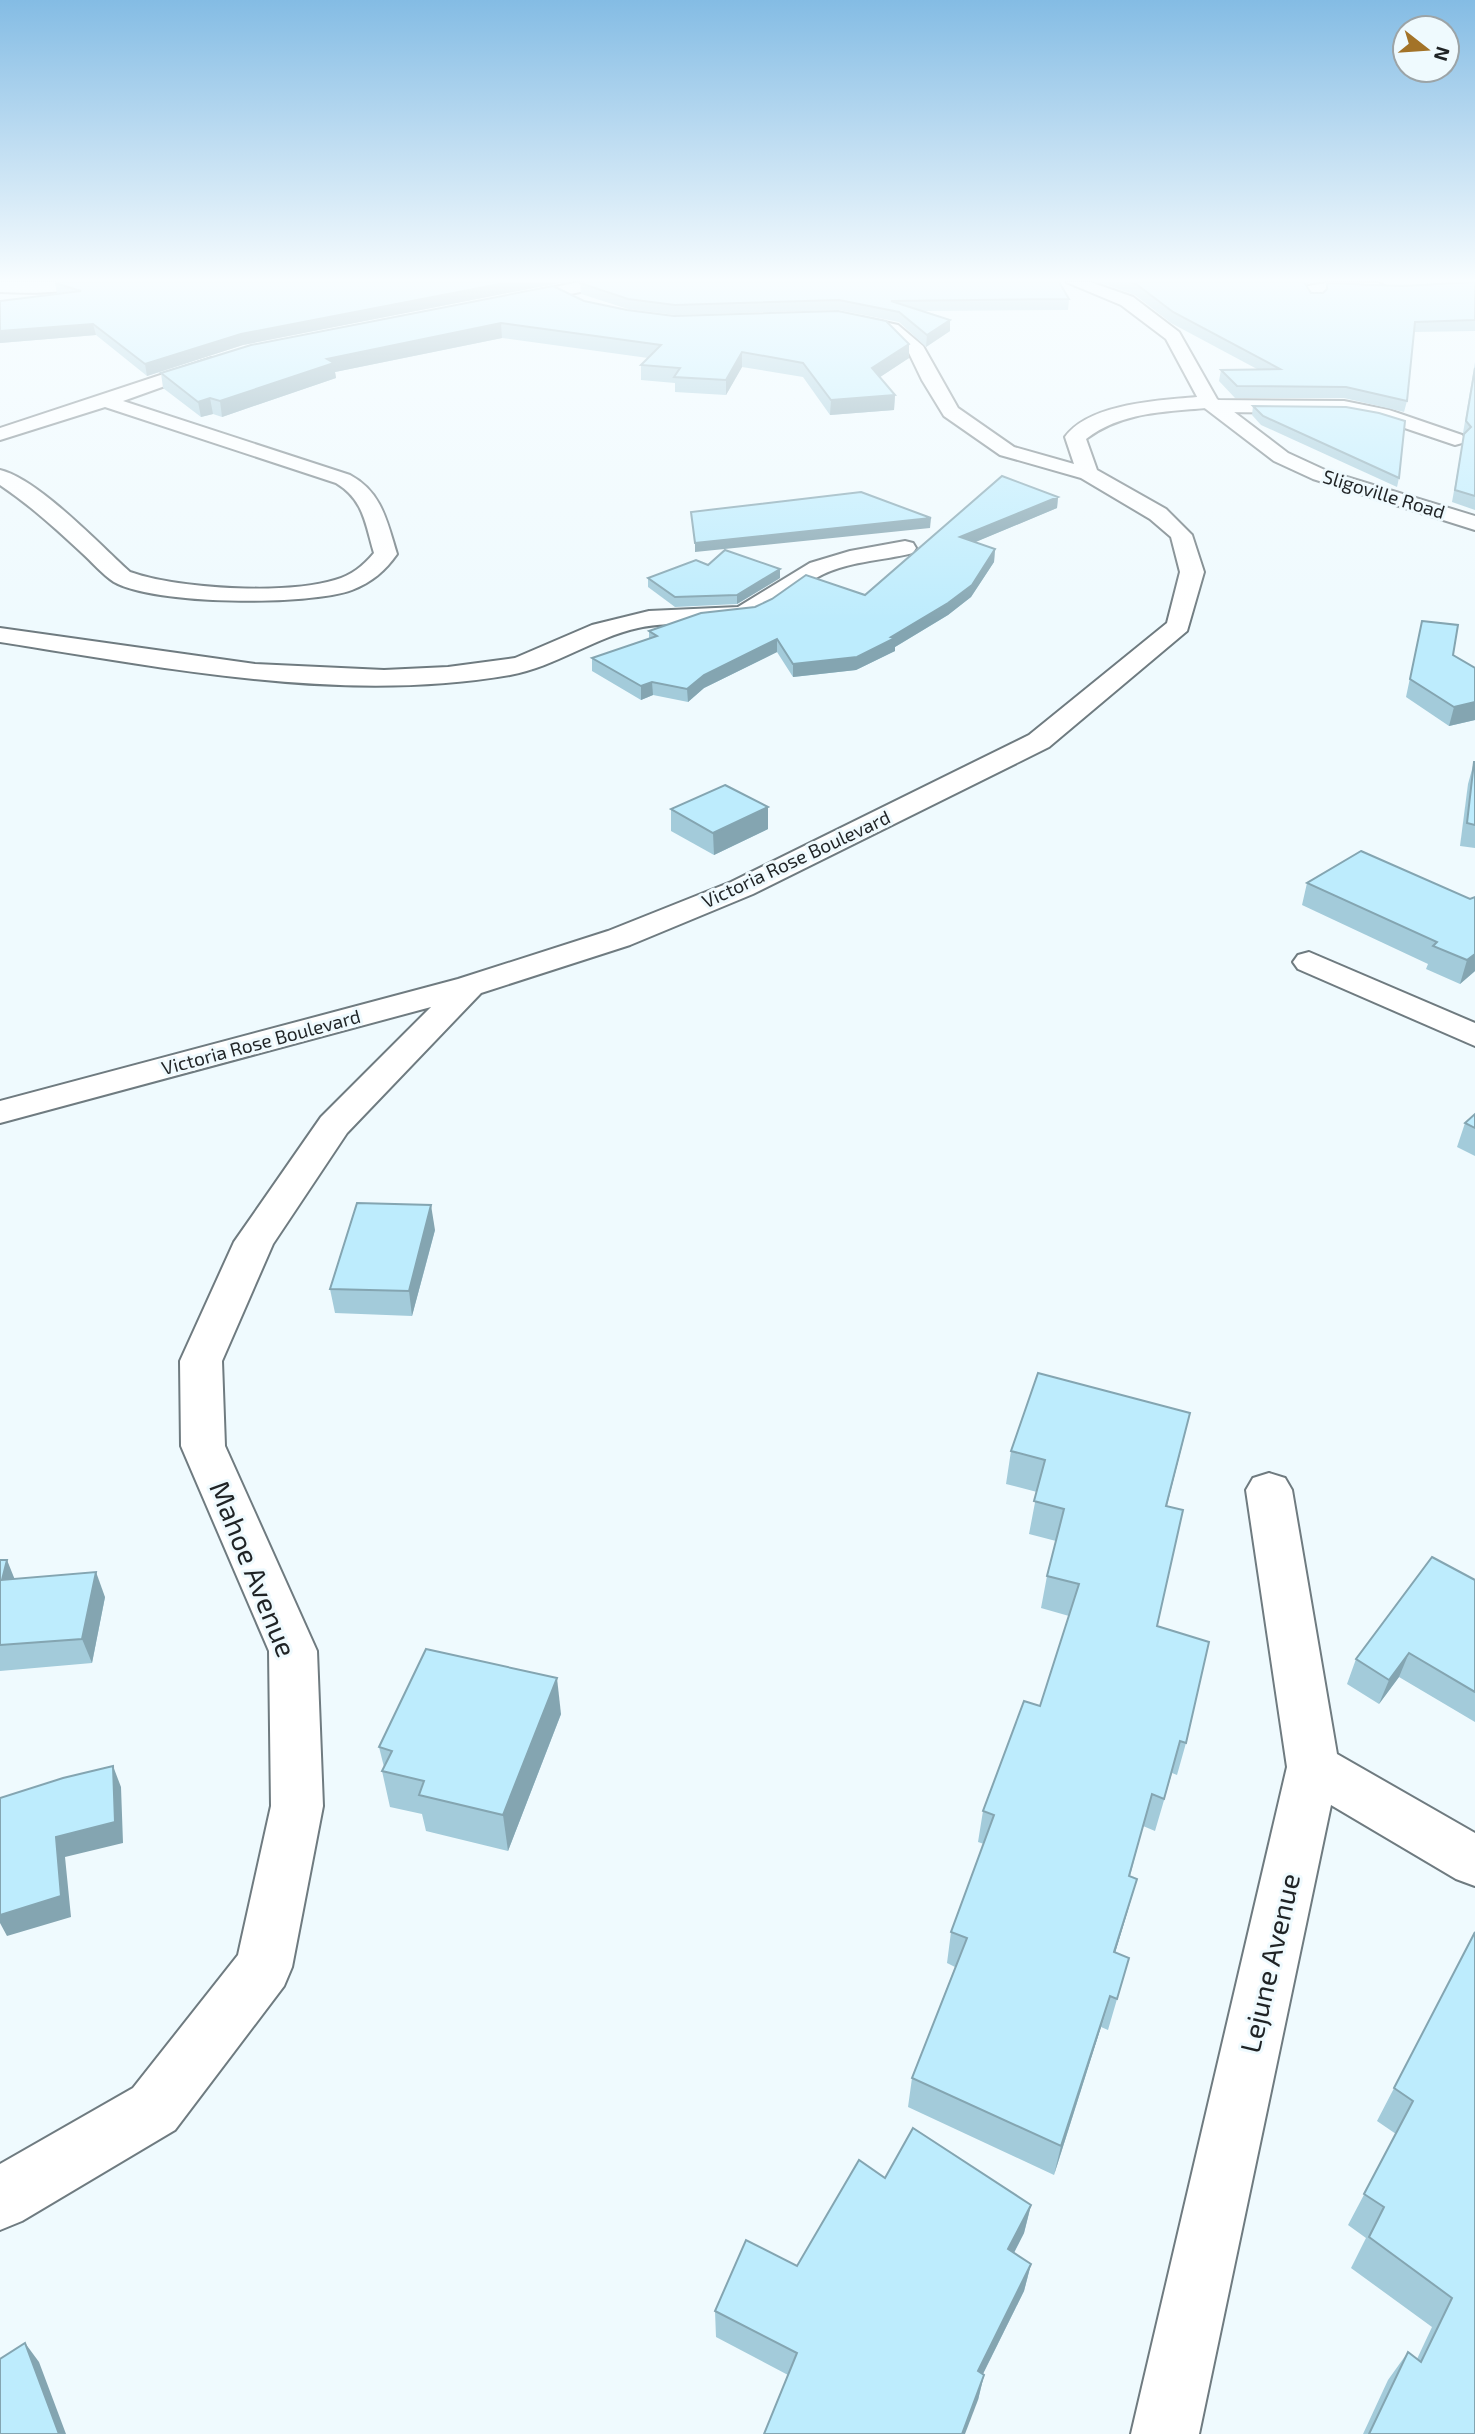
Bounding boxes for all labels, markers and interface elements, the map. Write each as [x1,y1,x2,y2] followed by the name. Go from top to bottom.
[1391,14,1461,84] north arrow
[1430,44,1456,64] text: N
[1320,464,1448,523] street label: Sligoville Road
[698,805,894,912] street label: Victoria Rose Boulevard
[159,1004,363,1079] street label: Victoria Rose Boulevard
[203,1476,305,1661] street label: Mahoe Avenue
[1232,1870,1306,2056] street label: Lejune Avenue

